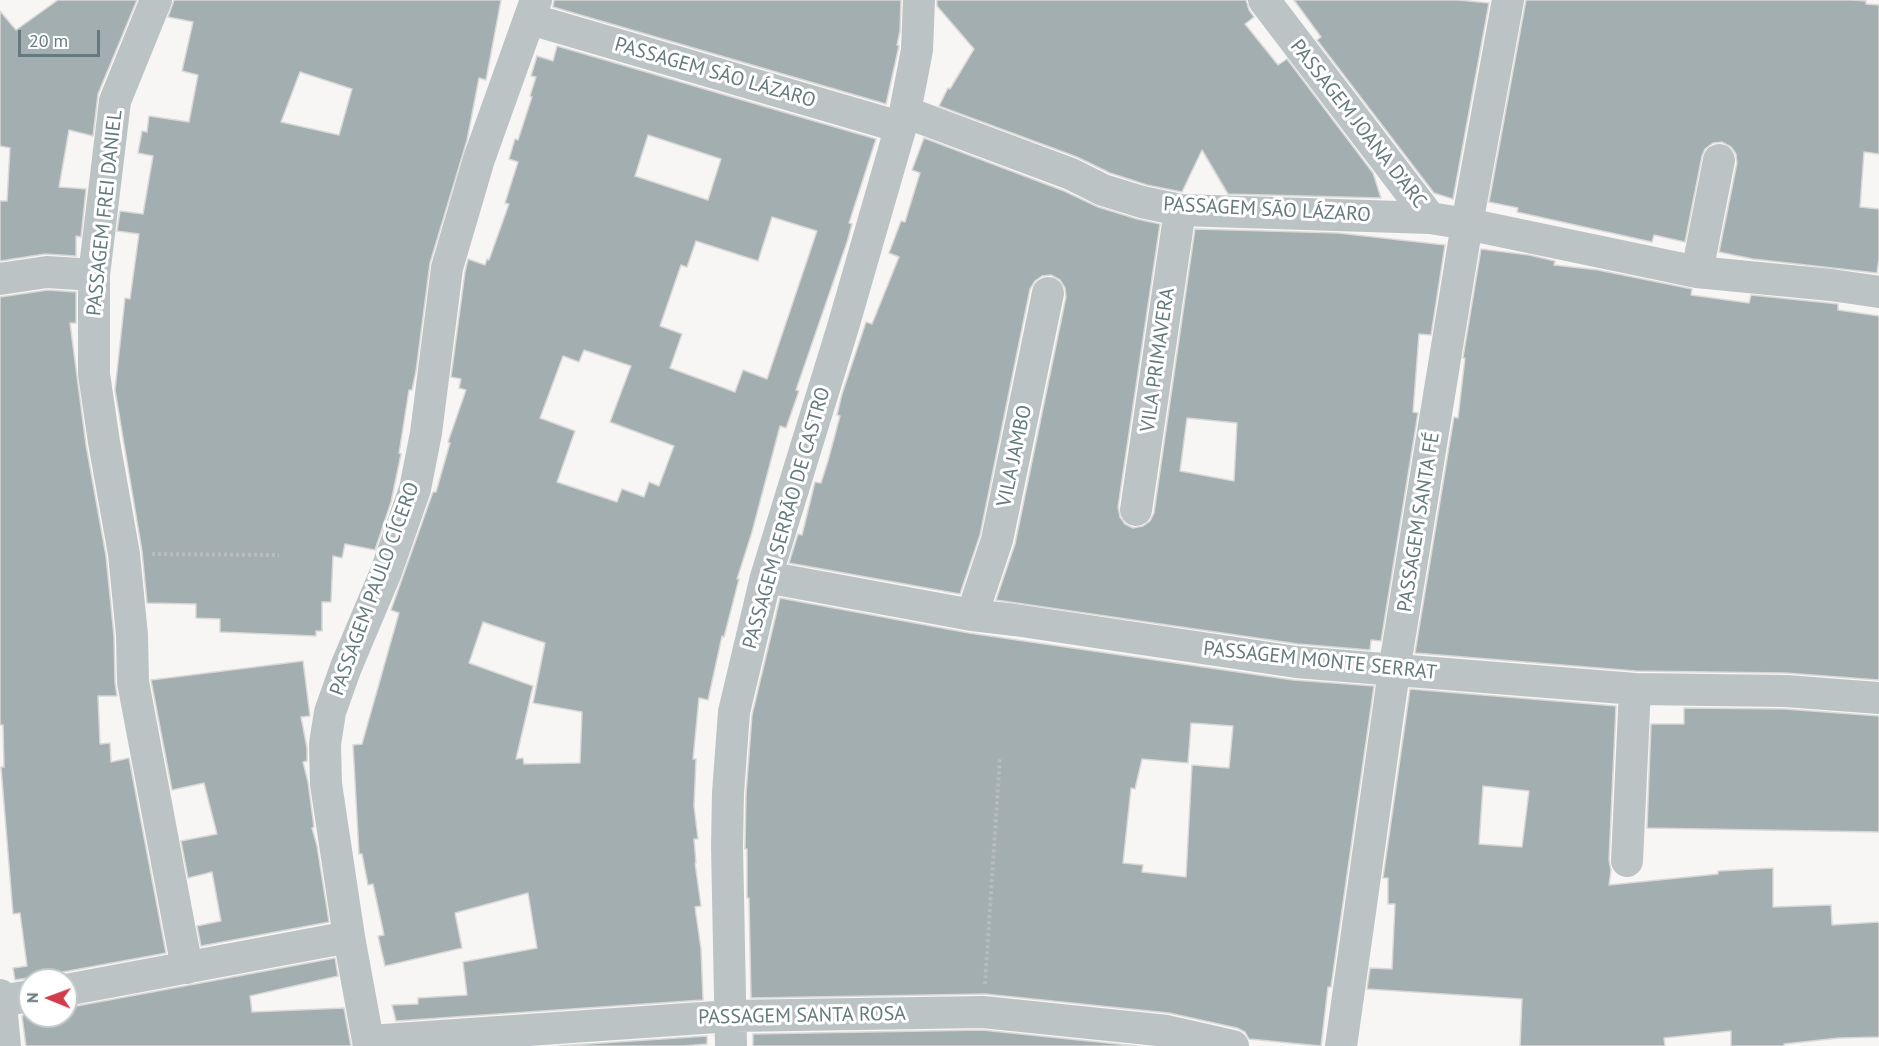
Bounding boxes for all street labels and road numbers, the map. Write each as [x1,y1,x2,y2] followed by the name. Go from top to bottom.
[612,33,818,113] street label: PASSAGEM SÃO LÁZARO
[1285,35,1431,213] street label: PASSAGEM JOANA D’ARC
[82,109,128,317] street label: PASSAGEM FREI DANIEL
[1163,193,1371,227] street label: PASSAGEM SÃO LÁZARO
[1136,286,1180,434] street label: VILA PRIMAVERA
[738,384,836,652] street label: PASSAGEM SERRÃO DE CASTRO
[993,403,1037,509] street label: VILA JAMBO
[1393,430,1445,614] street label: PASSAGEM SANTA FÉ
[325,479,425,699] street label: PASSAGEM PAULO CÍCERO
[1202,637,1438,685] street label: PASSAGEM MONTE SERRAT
[698,1002,906,1030] street label: PASSAGEM SANTA ROSA

